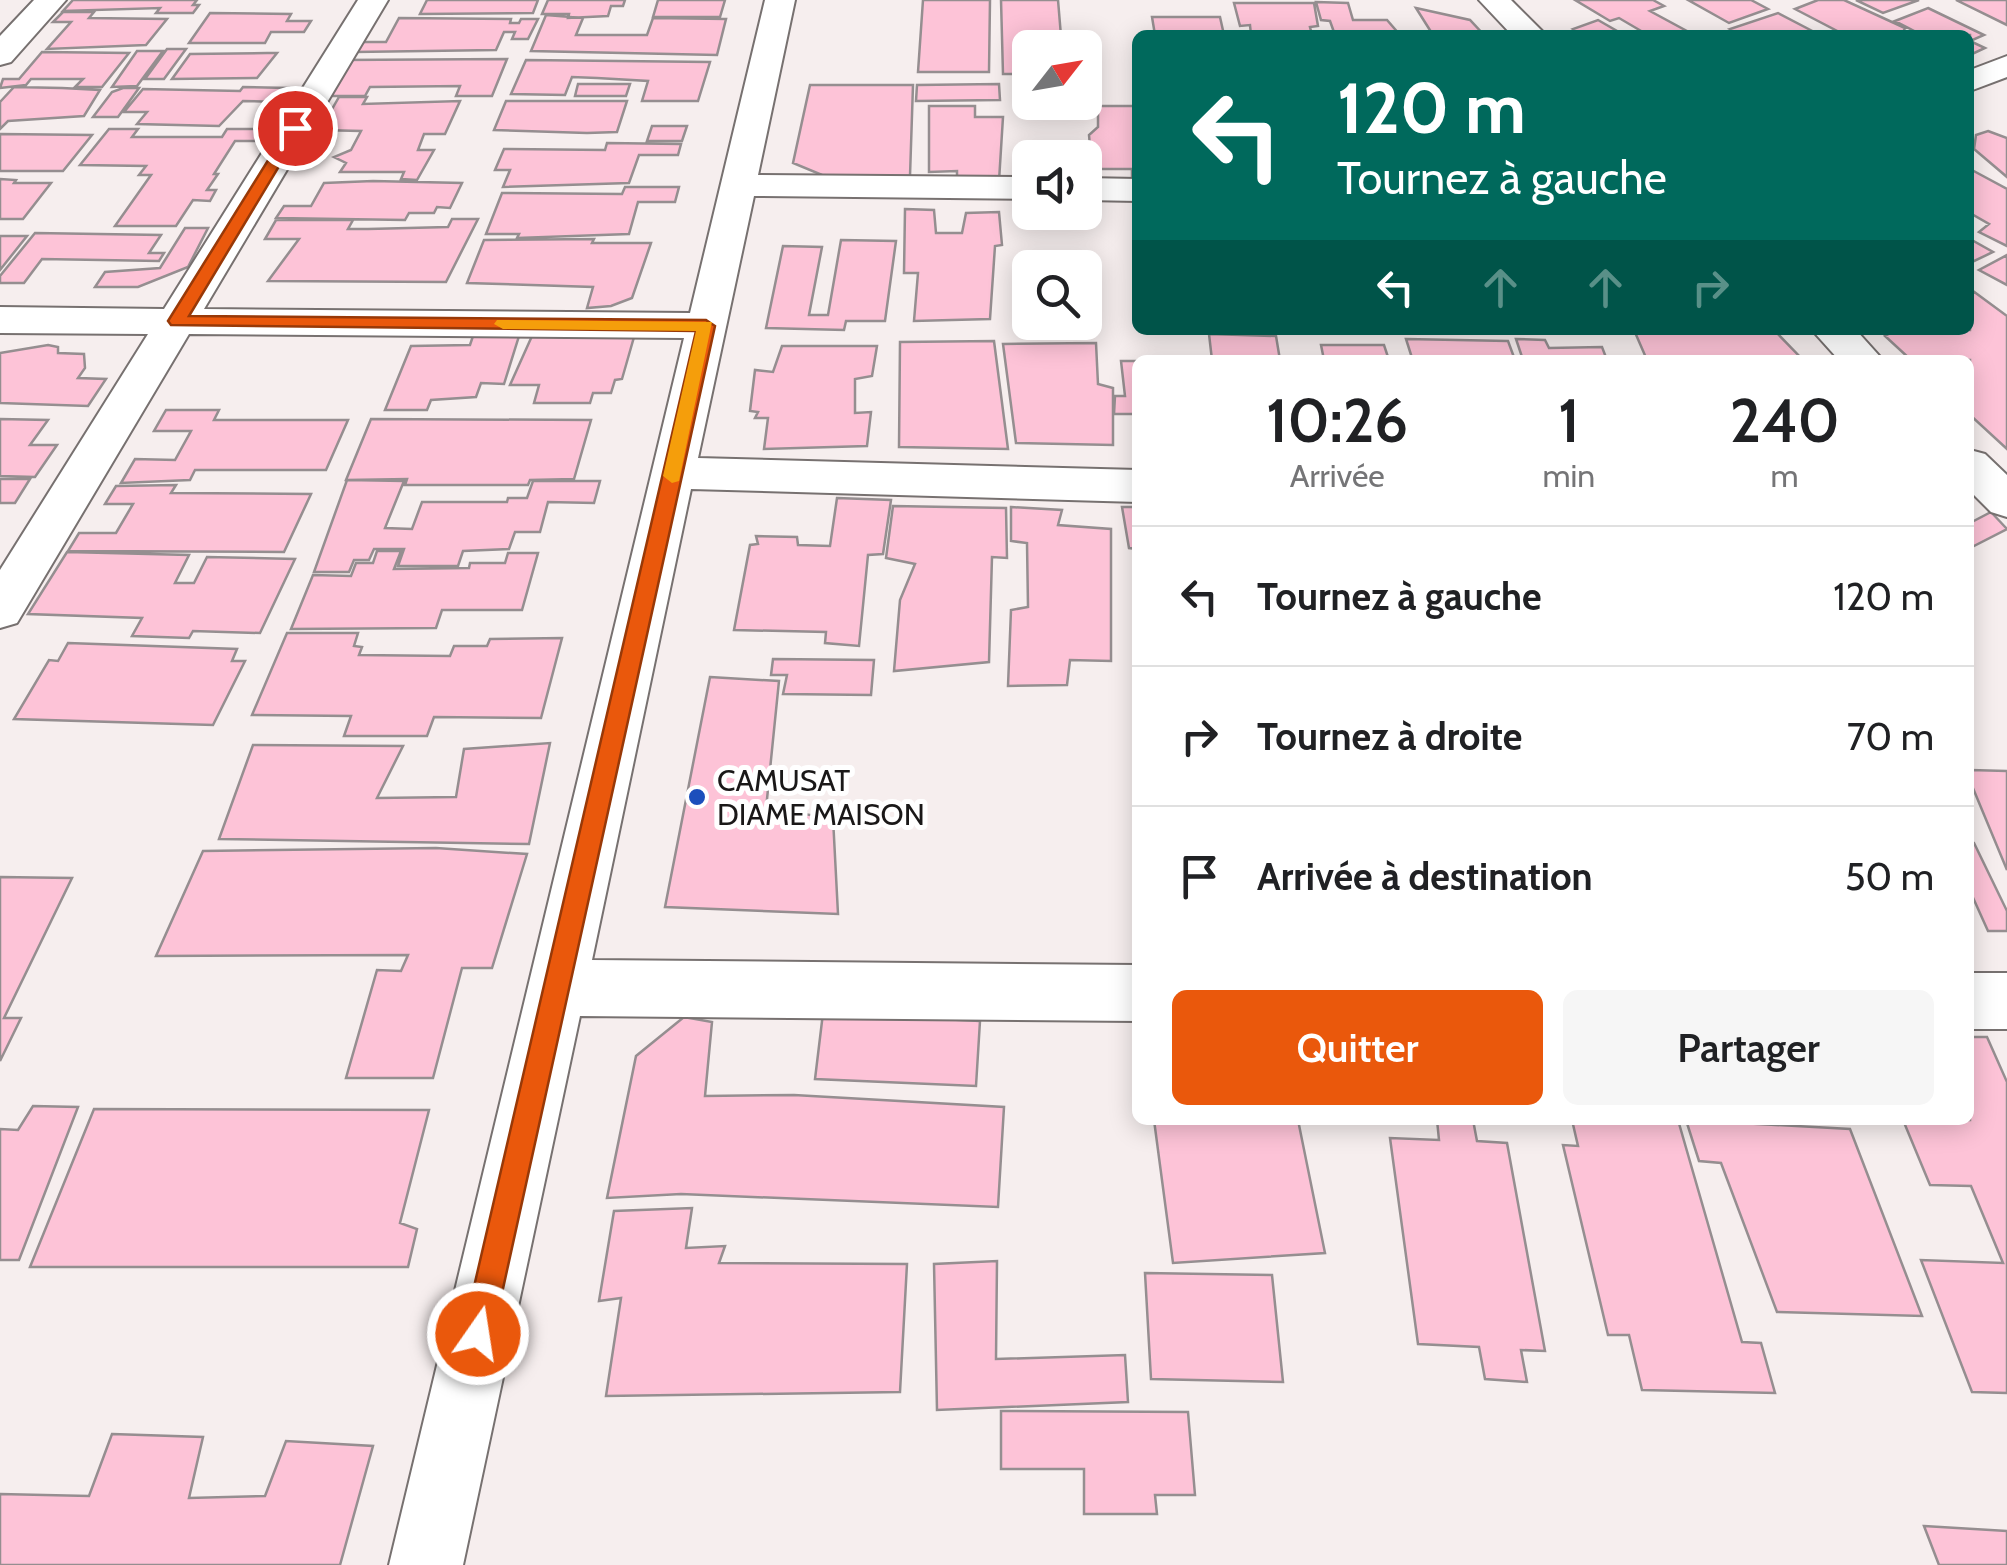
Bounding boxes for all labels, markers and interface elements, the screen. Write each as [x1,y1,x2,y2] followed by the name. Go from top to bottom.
[1012,30,1102,120] north arrow
[1012,30,1102,340] map controls
[1337,65,1526,151] text: 120 m
[1172,70,1302,200] icon: left
[253,86,338,171] pin
[268,101,323,156] icon: arrive
[1012,140,1102,230] button: sound
[1337,151,1667,205] text: Tournez à gauche
[1012,250,1102,340] button: search
[1368,260,1423,315] icon: left
[1473,260,1528,315] icon: ahead
[1578,260,1633,315] icon: ahead
[1683,260,1738,315] icon: right
[1266,384,1408,457] text: 10:26
[1558,384,1579,457] text: 1
[1730,384,1840,457] text: 240
[1290,456,1385,495] text: Arrivée
[1542,456,1595,495] text: min
[1771,456,1799,495] text: m
[1172,569,1227,624] icon: left
[1257,573,1542,620] text: Tournez à gauche
[1833,573,1934,620] text: 120 m
[1172,709,1227,764] icon: right
[1257,713,1522,760] text: Tournez à droite
[1847,713,1934,760] text: 70 m
[717,762,925,833] place label: CAMUSAT DIAME MAISON
[686,786,708,808] marker: CAMUSAT DIAME MAISON
[1172,849,1227,904] icon: arrive
[1257,853,1593,900] text: Arrivée à destination
[1845,853,1934,900] text: 50 m
[1172,990,1543,1105] button: Quitter
[1563,990,1934,1105] button: Partager
[426,1282,530,1386] position arrow

